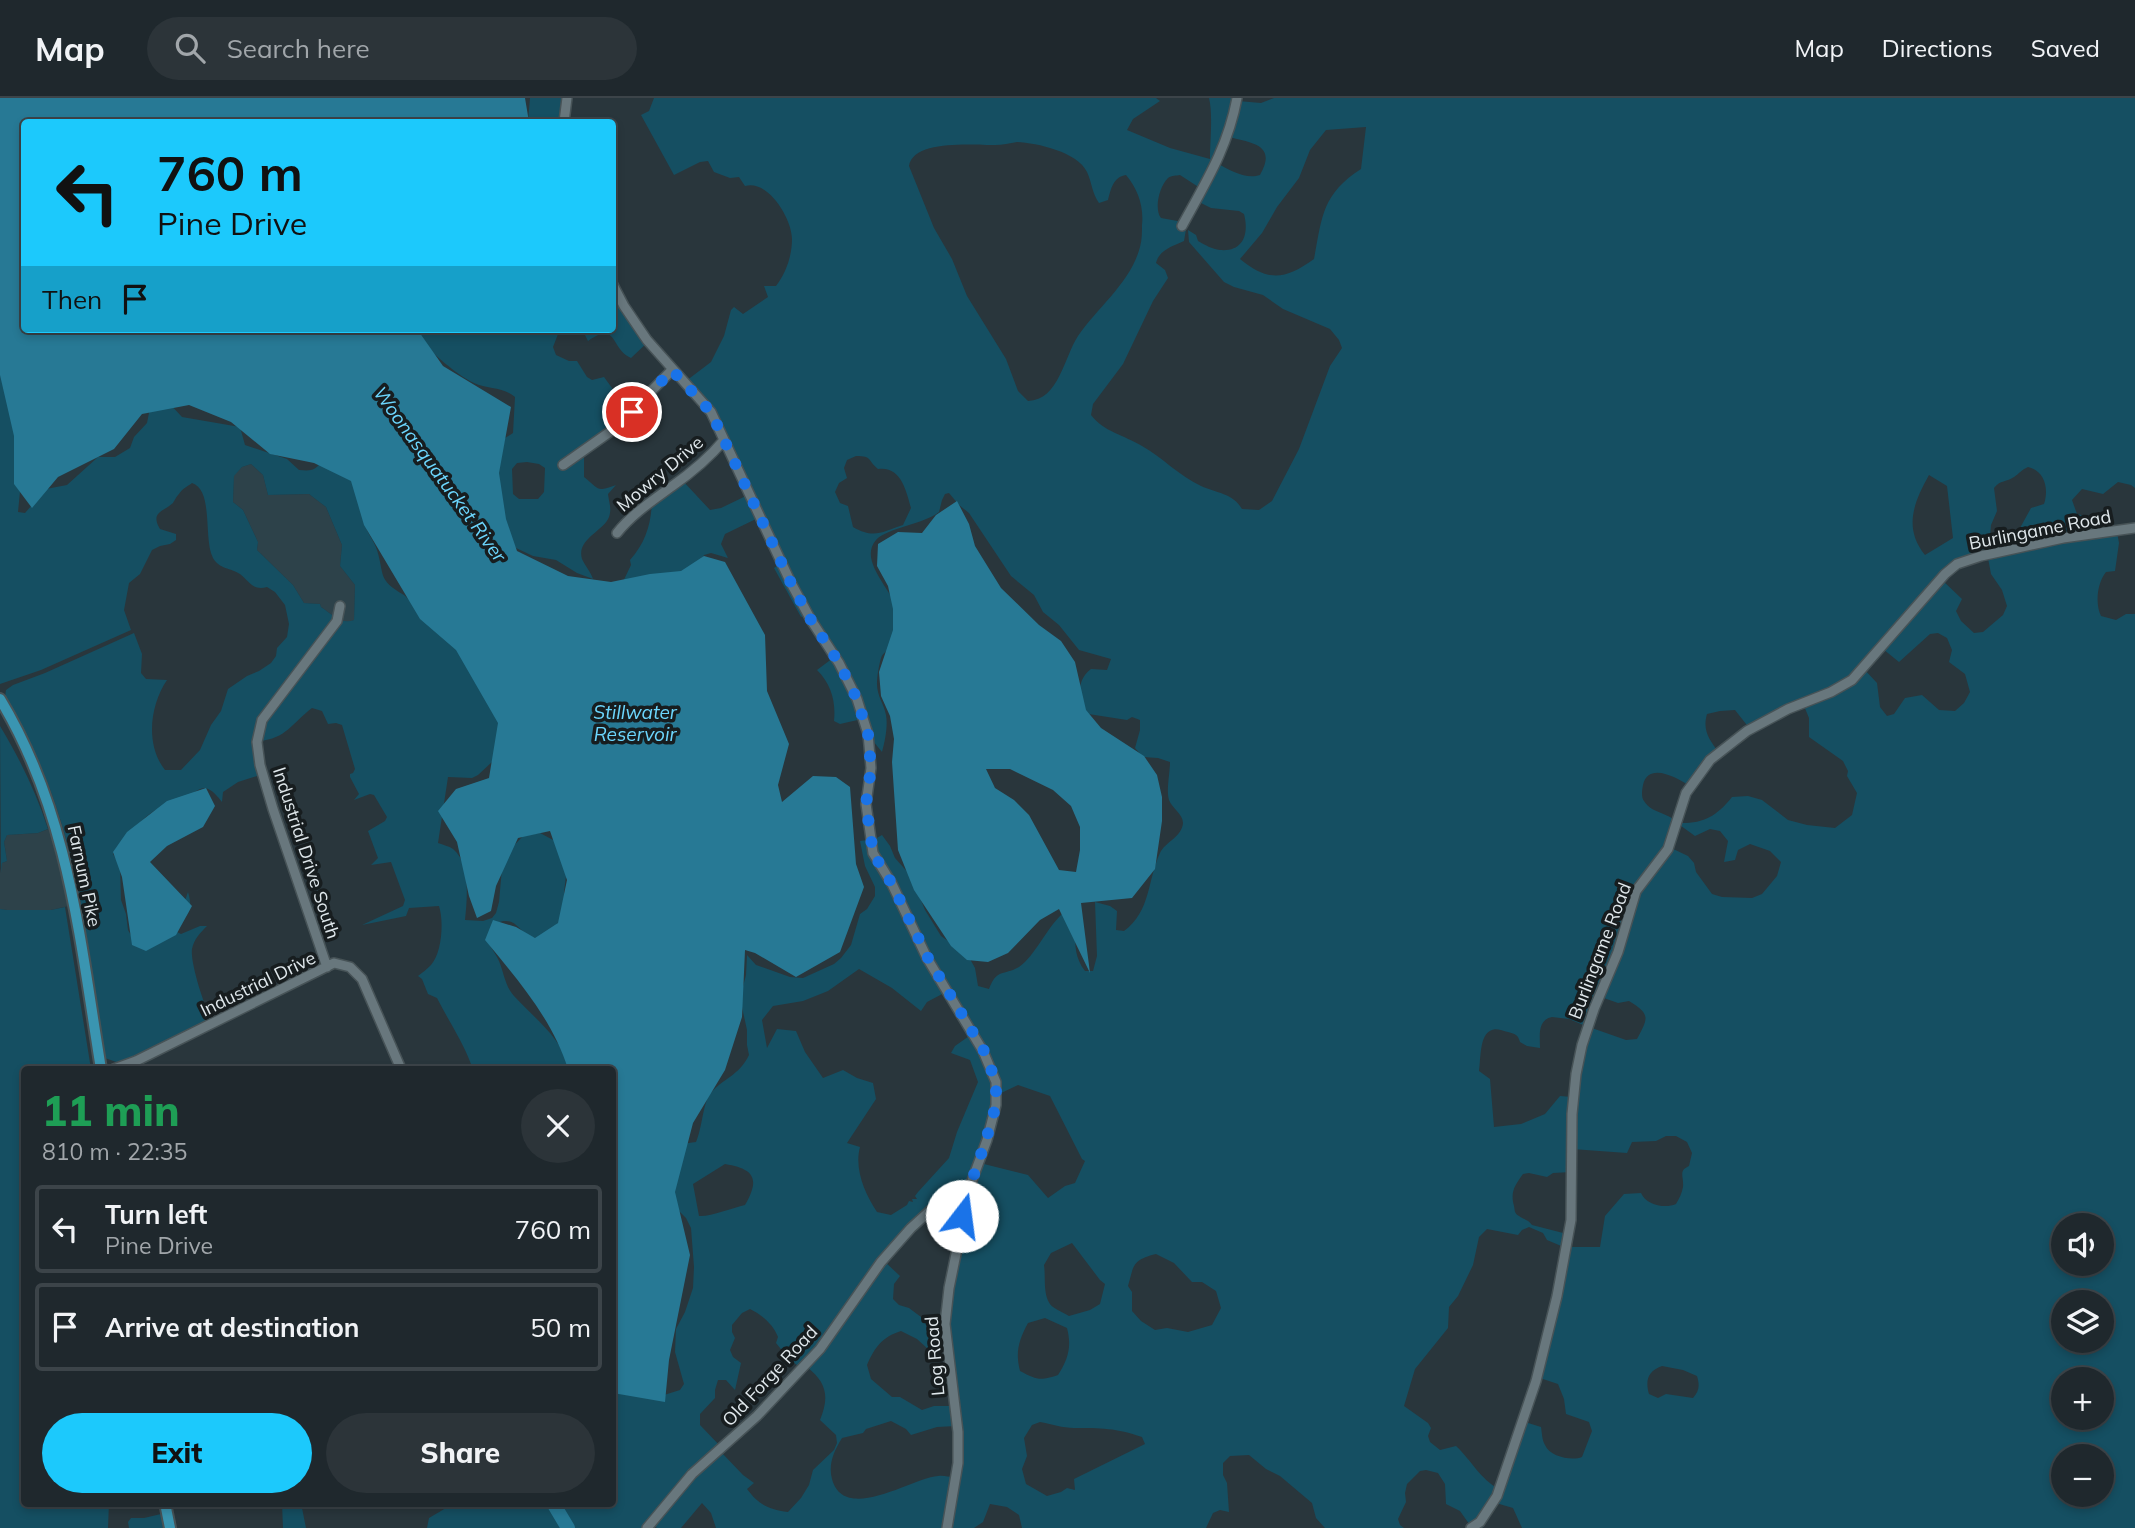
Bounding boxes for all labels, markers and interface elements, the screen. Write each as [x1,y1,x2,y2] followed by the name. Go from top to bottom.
[147,17,637,80] search box
[35,28,105,69] text: Map
[171,29,209,67] icon: search
[227,32,370,65] text: Search here
[1794,33,1844,63] text: Map
[1882,33,1993,63] text: Directions
[2031,33,2100,63] text: Saved
[157,142,303,203] text: 760 m
[42,147,133,238] icon: left
[157,203,307,243] text: Pine Drive
[116,280,154,318] icon: arrive
[42,283,102,316] text: Then
[368,382,512,567] water label: Woonasquatucket River
[602,382,662,442] pin
[613,393,651,431] icon: arrive
[612,431,708,517] street label: Mowry Drive
[1967,504,2113,555] street label: Burlingame Road
[593,700,678,746] water label: Stillwater Reservoir
[268,764,345,942] street label: Industrial Drive South
[62,823,106,929] street label: Farnum Pike
[1563,879,1636,1022] street label: Burlingame Road
[196,946,319,1021] street label: Industrial Drive
[42,1084,180,1137] text: 11 min
[521,1089,595,1163] button: close
[42,1137,187,1166] text: 810 m · 22:35
[925,1179,999,1253] position arrow
[105,1198,207,1231] text: Turn left
[46,1210,84,1248] icon: left
[515,1213,591,1246] text: 760 m
[2051,1213,2114,1507] map controls
[2051,1213,2114,1276] button: sound
[105,1231,213,1260] text: Pine Drive
[2051,1290,2114,1353] button: layers
[46,1308,84,1346] icon: arrive
[105,1311,360,1344] text: Arrive at destination
[530,1311,591,1344] text: 50 m
[920,1315,949,1397] street label: Log Road
[717,1320,822,1431] street label: Old Forge Road
[2051,1367,2114,1430] button: +
[42,1413,312,1493] button: Exit
[326,1413,595,1493] button: Share
[2051,1444,2114,1507] button: −

